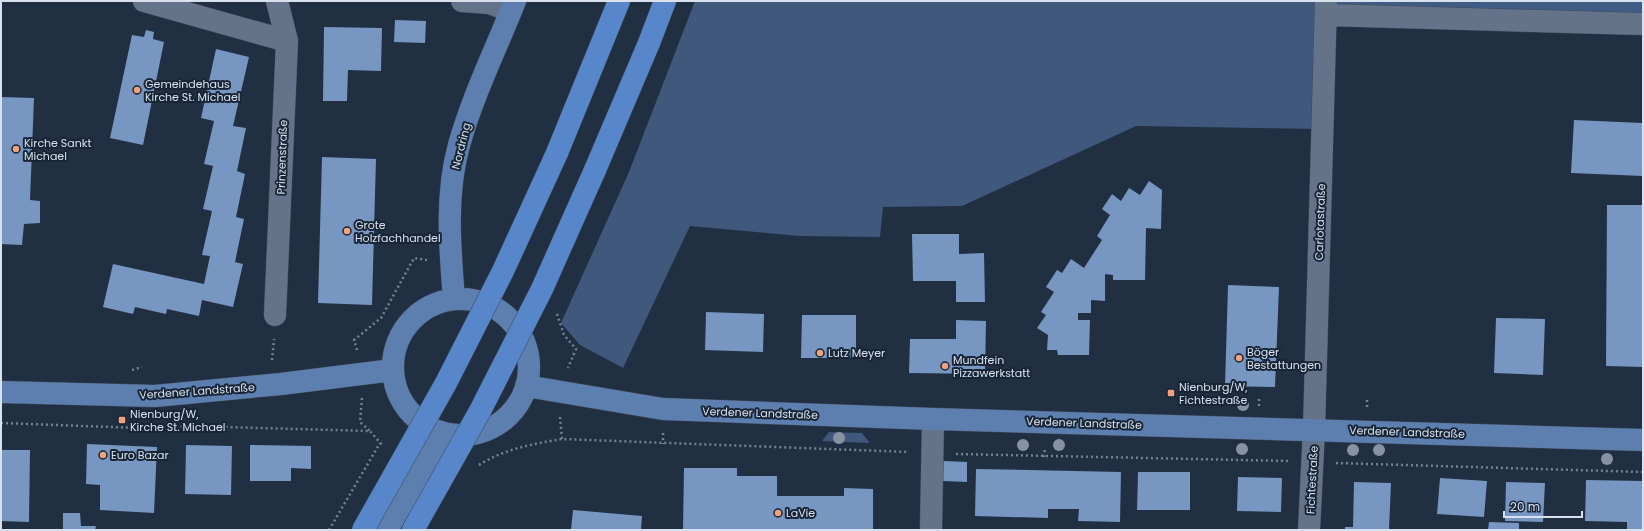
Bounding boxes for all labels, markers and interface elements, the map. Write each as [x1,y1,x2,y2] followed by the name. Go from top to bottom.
[145,76,240,105] place label: Gemeindehaus Kirche St. Michael
[132,85,142,95] marker: Gemeindehaus Kirche St. Michael
[273,119,291,195] street label: Prinzenstraße
[447,121,475,171] street label: Nordring
[24,135,91,164] place label: Kirche Sankt Michael
[11,144,21,154] marker: Kirche Sankt Michael
[1311,183,1329,261] street label: Carlotastraße
[355,217,441,246] place label: Grote Holzfachhandel
[342,226,352,236] marker: Grote Holzfachhandel
[1247,344,1321,373] place label: Böger Bestattungen
[828,345,885,361] place label: Lutz Meyer
[815,348,825,358] marker: Lutz Meyer
[953,352,1030,381] place label: Mundfein Pizzawerkstatt
[1234,353,1244,363] marker: Böger Bestattungen
[940,361,950,371] marker: Mundfein Pizzawerkstatt
[139,379,255,403] street label: Verdener Landstraße
[1179,379,1248,408] place label: Nienburg/W, Fichtestraße
[1166,388,1176,398] marker: Nienburg/W, Fichtestraße
[702,403,818,423] street label: Verdener Landstraße
[130,406,225,435] place label: Nienburg/W, Kirche St. Michael
[1026,413,1142,433] street label: Verdener Landstraße
[117,415,127,425] marker: Nienburg/W, Kirche St. Michael
[1349,422,1465,442] street label: Verdener Landstraße
[1302,445,1322,515] street label: Fichtestraße
[111,447,169,463] place label: Euro Bazar
[98,450,108,460] marker: Euro Bazar
[1504,493,1582,519] scale bar
[1510,498,1540,515] text: 20 m
[786,505,815,521] place label: LaVie
[773,508,783,518] marker: LaVie

